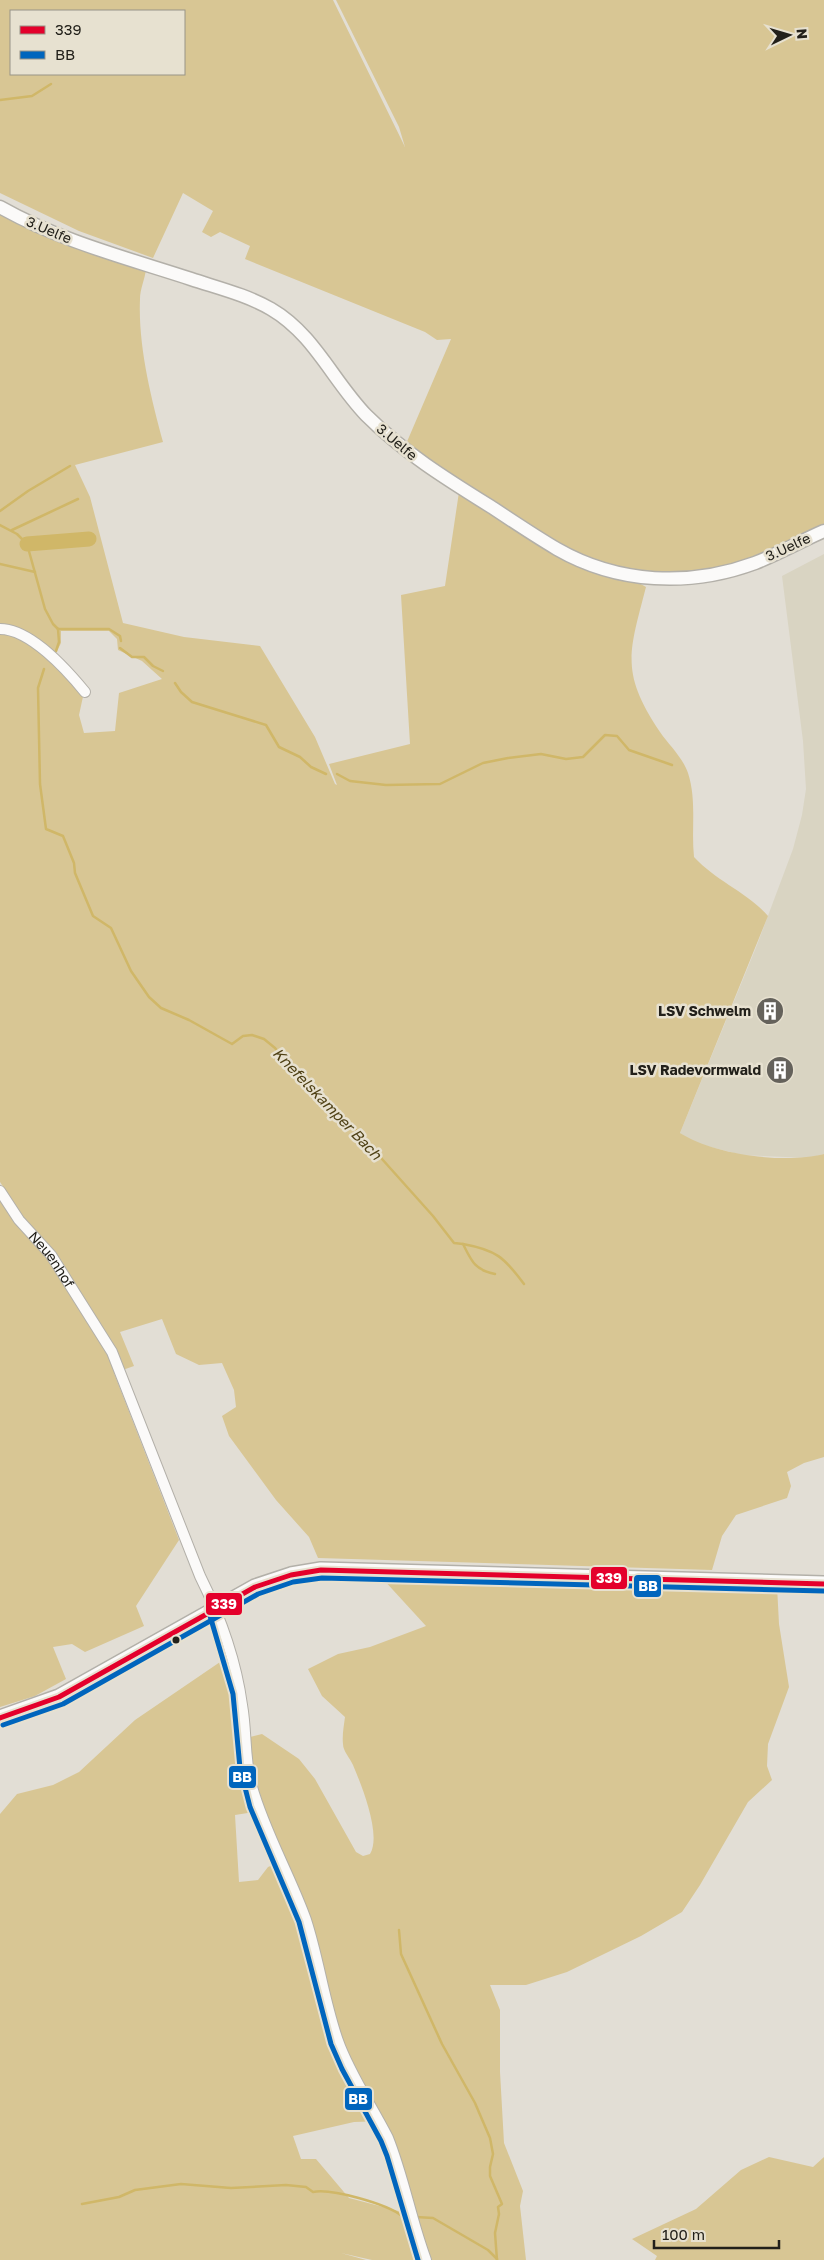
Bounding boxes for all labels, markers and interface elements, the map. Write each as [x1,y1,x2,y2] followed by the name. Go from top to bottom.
[10,10,185,75] legend
[764,10,814,60] north arrow
[55,20,82,38] text: 339
[794,28,811,40] text: N
[55,45,75,63] text: BB
[24,212,74,247] street label: 3.Uelfe
[374,420,421,463] street label: 3.Uelfe
[763,529,813,564] street label: 3.Uelfe
[755,996,785,1026] building icon: LSV Schwelm
[658,1002,751,1019] place label: LSV Schwelm
[270,1044,386,1163] water label: Knefelskamper Bach
[765,1055,795,1085] building icon: LSV Radevormwald
[630,1061,761,1078] place label: LSV Radevormwald
[25,1227,78,1291] street label: Neuenhof
[590,1566,628,1590] line badge: 339
[596,1569,622,1586] text: 339
[633,1574,662,1598] line badge: BB
[638,1577,658,1594] text: BB
[205,1592,243,1616] line badge: 339
[211,1595,237,1612] text: 339
[171,1635,181,1645] unlabelled marker
[228,1765,257,1789] line badge: BB
[232,1768,252,1785] text: BB
[344,2087,373,2111] line badge: BB
[348,2090,368,2107] text: BB
[654,2218,779,2250] scale bar
[662,2225,705,2243] text: 100 m

